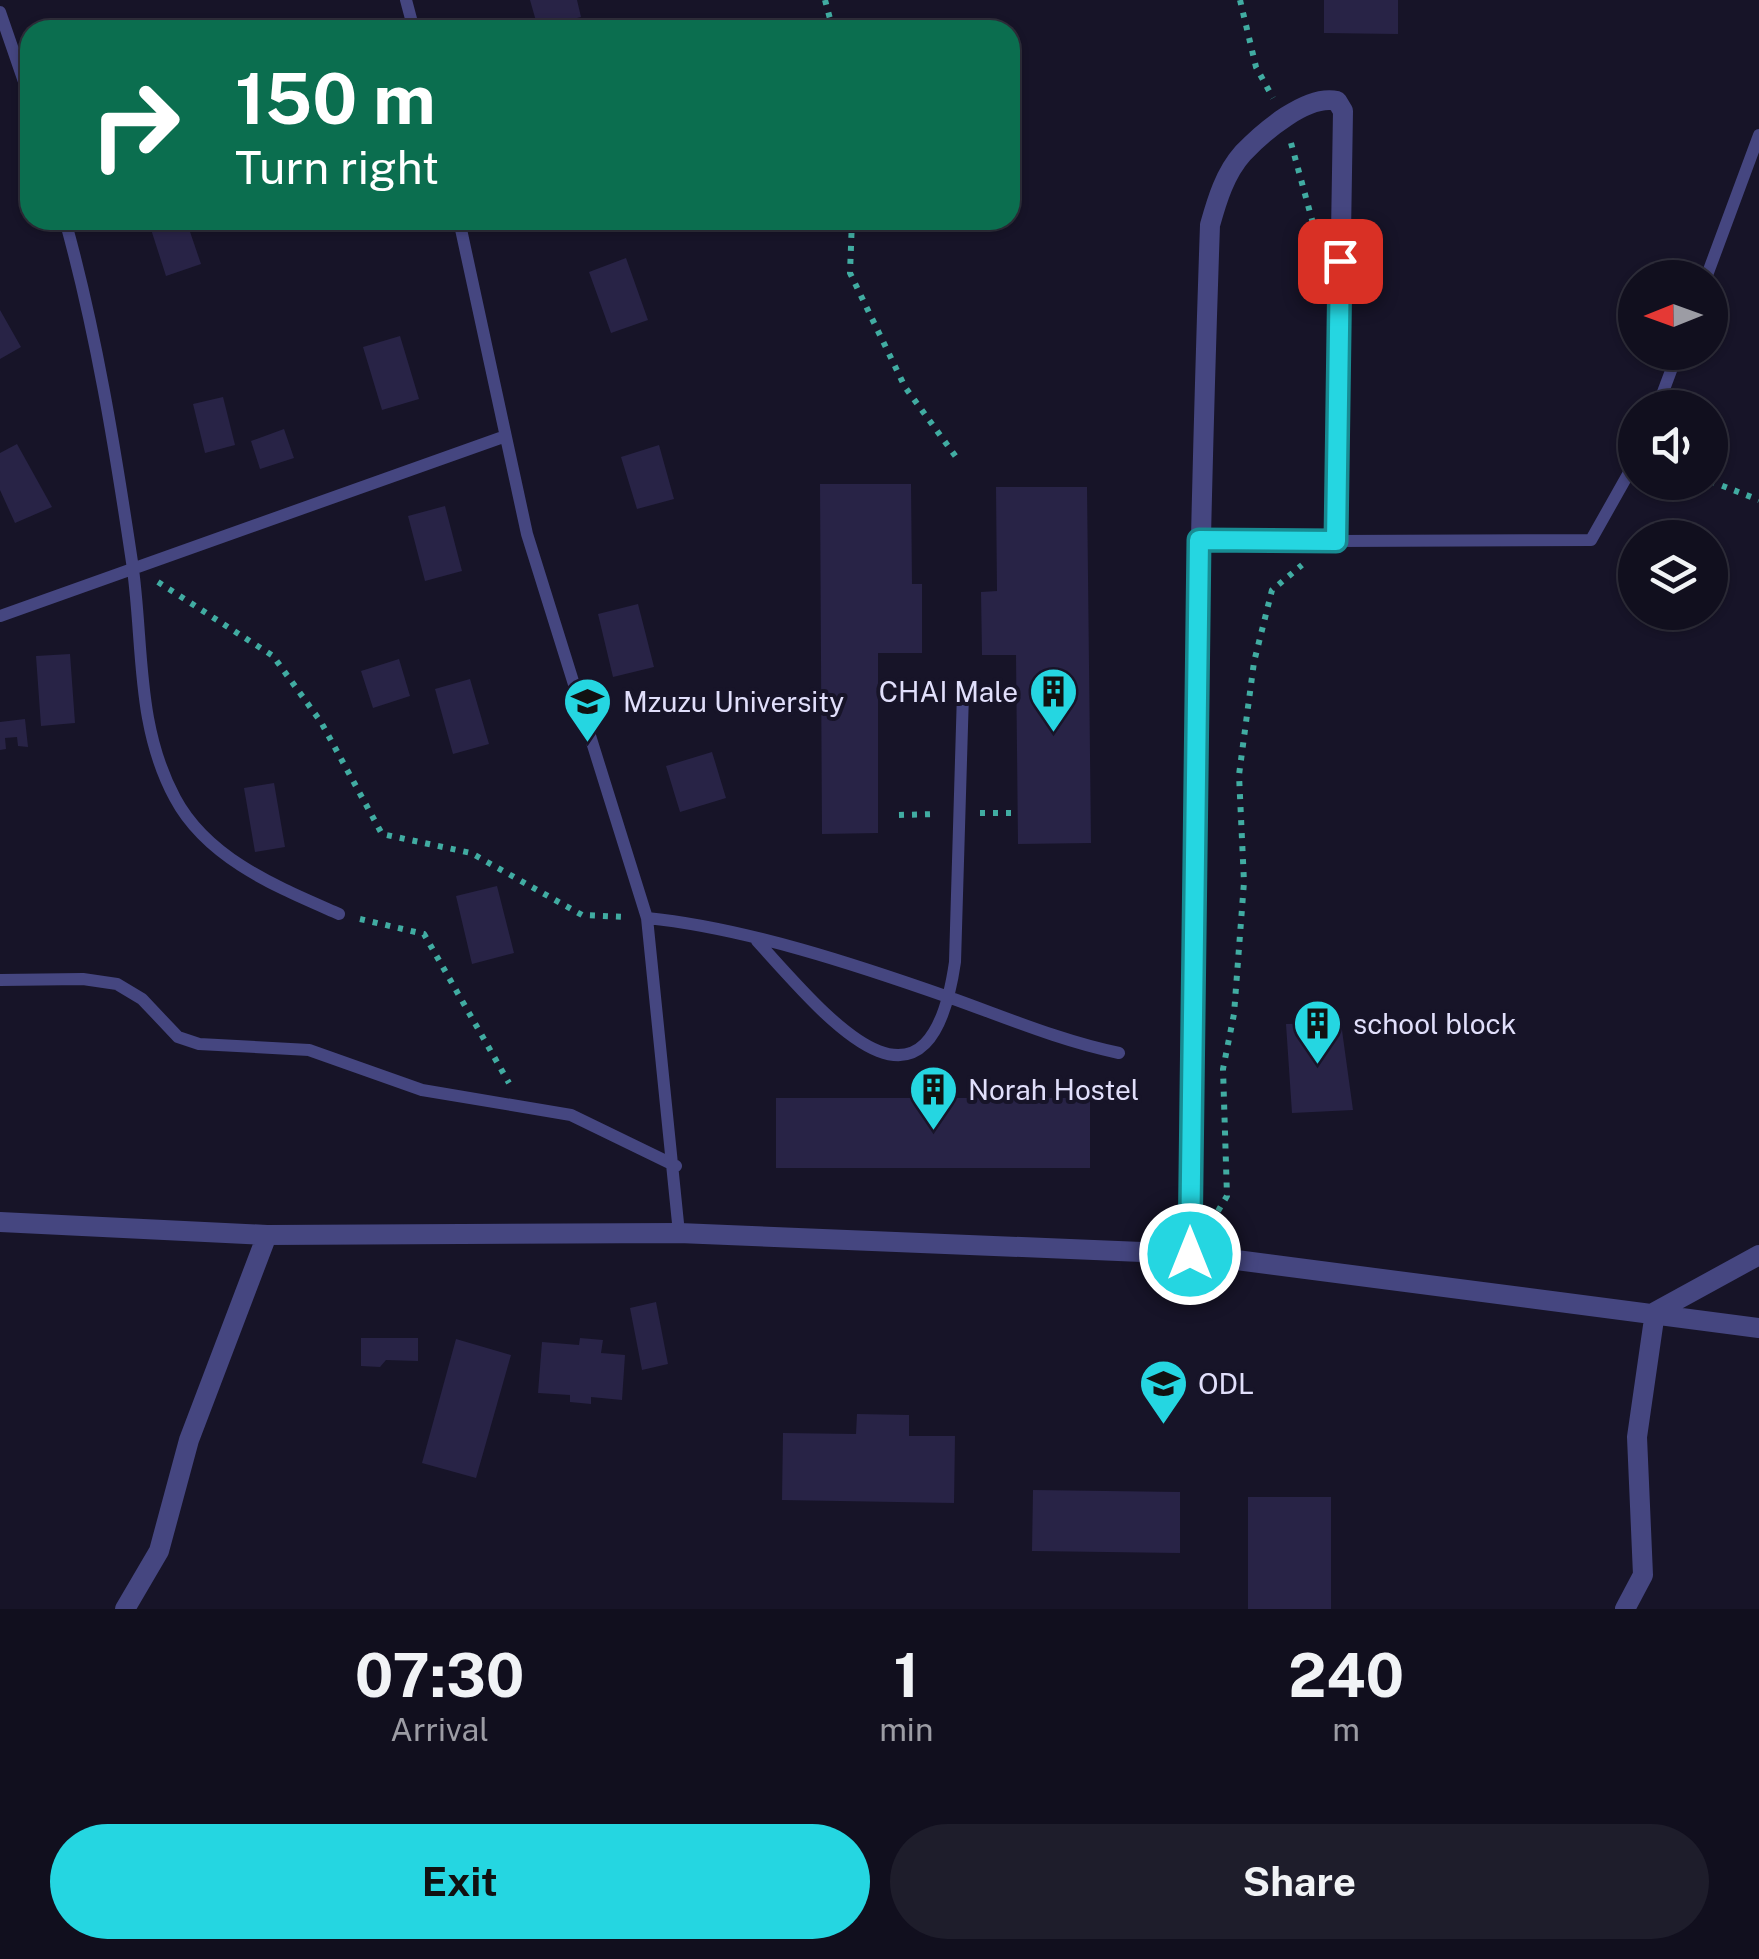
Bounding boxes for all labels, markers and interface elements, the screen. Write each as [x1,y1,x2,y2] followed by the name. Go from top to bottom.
[235,57,436,140] text: 150 m
[70,60,200,190] icon: right
[235,141,439,194] text: Turn right
[1298,219,1383,304] pin
[1313,234,1368,289] icon: arrive
[1618,260,1728,370] north arrow
[1618,260,1728,630] map controls
[1618,390,1728,500] button: sound
[1618,520,1728,630] button: layers
[1027,666,1079,734] building icon: CHAI Male
[879,675,1018,708] place label: CHAI Male
[562,676,614,744] school or university icon: Mzuzu University
[623,685,844,718] place label: Mzuzu University
[1292,998,1344,1066] building icon: school block
[1353,1007,1516,1040] place label: school block
[907,1064,959,1132] building icon: Norah Hostel
[968,1073,1139,1106] place label: Norah Hostel
[1138,1202,1242,1306] position arrow
[1137,1358,1189,1426] school or university icon: ODL
[1198,1367,1254,1400] place label: ODL
[355,1640,524,1711] text: 07:30
[893,1640,919,1711] text: 1
[1288,1640,1404,1711] text: 240
[390,1711,489,1748] text: Arrival
[879,1711,933,1748] text: min
[1332,1711,1360,1748] text: m
[50,1824,870,1939] button: Exit
[890,1824,1709,1939] button: Share

